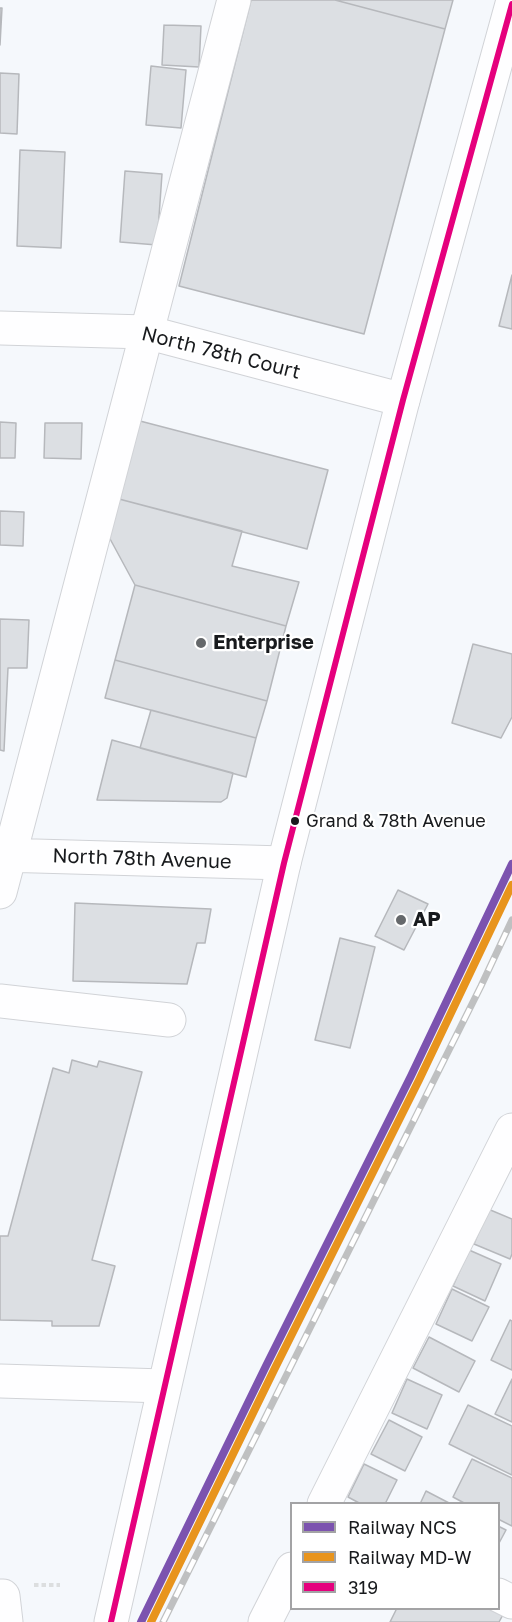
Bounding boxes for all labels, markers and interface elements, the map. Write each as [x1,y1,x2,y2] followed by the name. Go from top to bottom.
[139,322,303,384] street label: North 78th Court
[213,631,314,655] place label: Enterprise
[194,636,208,650] marker: Enterprise
[306,810,486,832] place label: Grand & 78th Avenue
[289,815,301,827] marker: Grand & 78th Avenue
[52,844,232,874] street label: North 78th Avenue
[413,908,441,932] place label: AP
[394,913,408,927] marker: AP
[290,1502,500,1610] legend
[348,1516,457,1538] text: Railway NCS
[348,1546,471,1568] text: Railway MD-W
[348,1576,378,1598] text: 319

